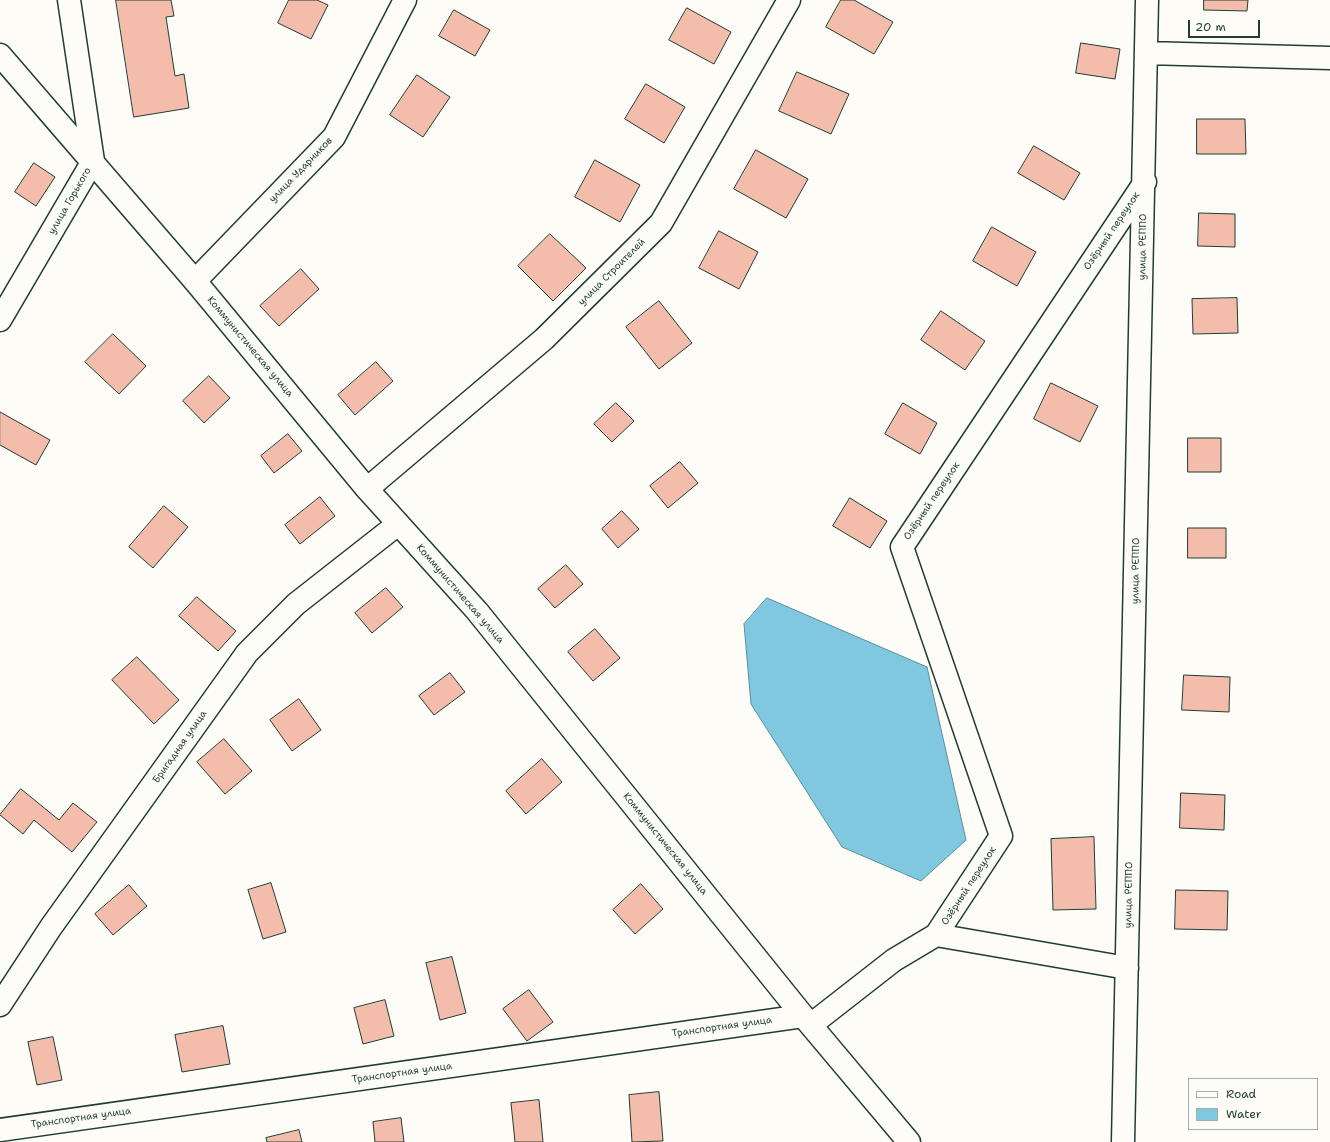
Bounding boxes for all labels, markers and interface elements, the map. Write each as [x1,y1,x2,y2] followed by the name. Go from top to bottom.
[1190,12,1262,38] scale bar
[1195,19,1226,35] text: 20 m
[267,135,335,205] street label: улица Ударников
[46,165,94,237] street label: улица Горького
[1081,190,1143,272] street label: Озёрный переулок
[1136,214,1150,280] street label: улица РЕППО
[576,236,648,308] street label: улица Строителей
[204,294,296,400] street label: Коммунистическая улица
[901,460,963,542] street label: Озёрный переулок
[1129,538,1143,604] street label: улица РЕППО
[414,542,506,646] street label: Коммунистическая улица
[150,708,210,786] street label: Бригадная улица
[620,791,710,897] street label: Коммунистическая улица
[939,844,999,928] street label: Озёрный переулок
[1122,862,1136,928] street label: улица РЕППО
[671,1014,773,1040] street label: Транспортная улица
[351,1060,453,1086] street label: Транспортная улица
[1188,1078,1318,1130] legend
[1226,1086,1256,1102] text: Road
[30,1105,132,1131] street label: Транспортная улица
[1226,1106,1261,1122] text: Water

